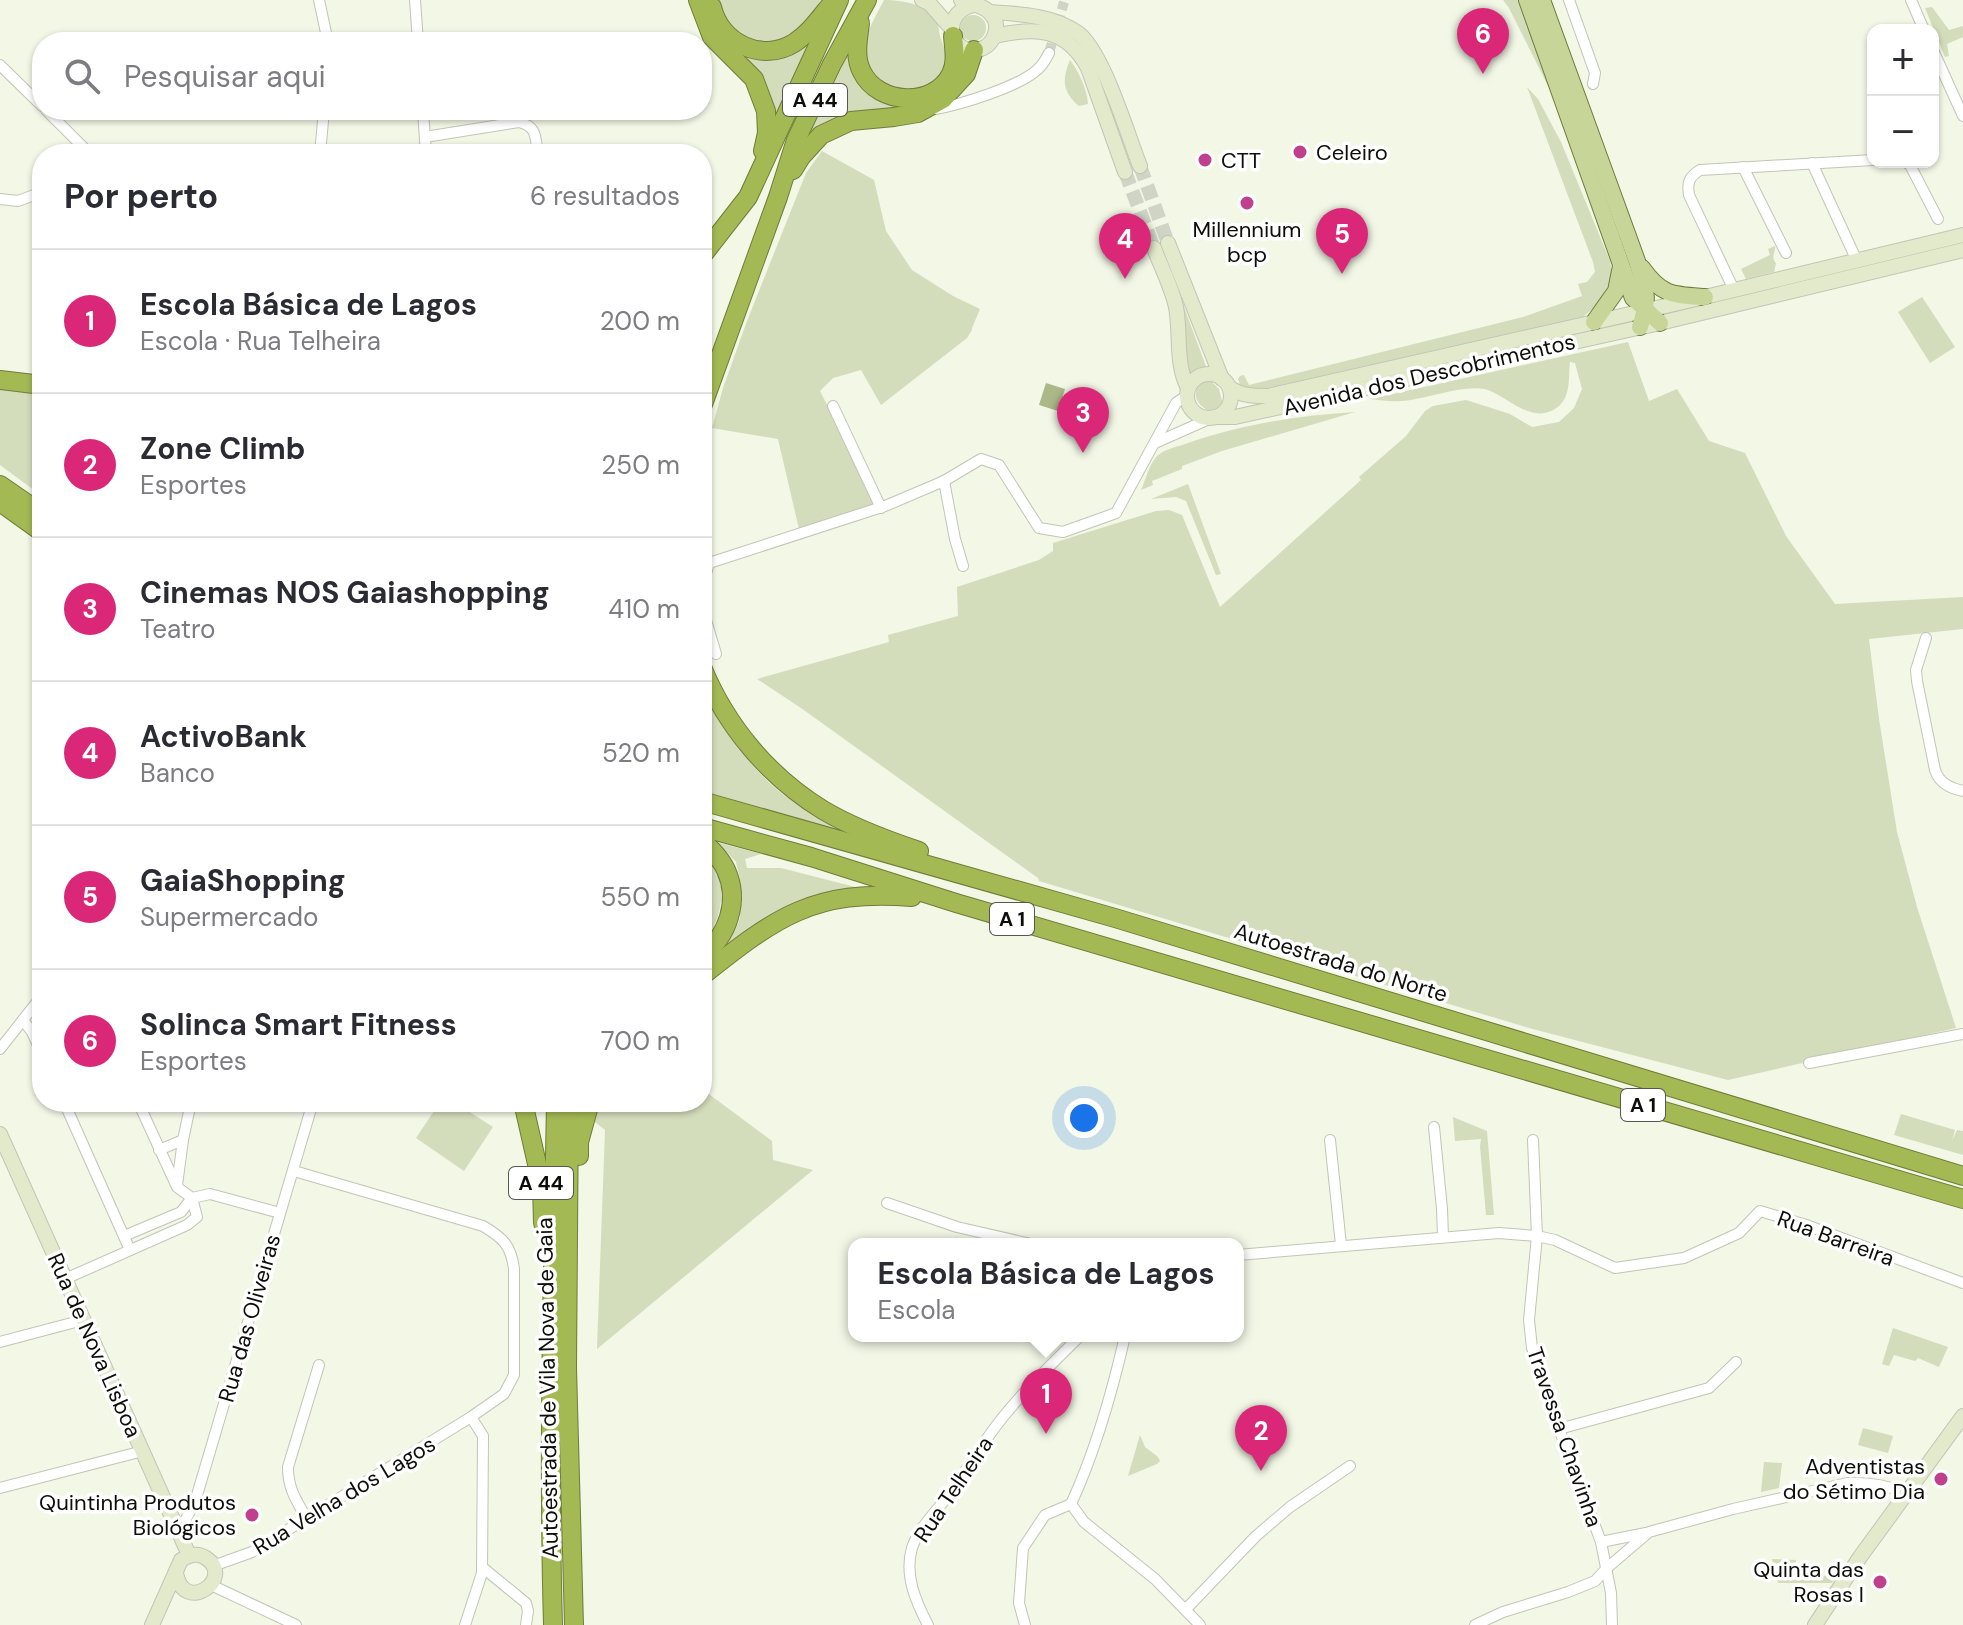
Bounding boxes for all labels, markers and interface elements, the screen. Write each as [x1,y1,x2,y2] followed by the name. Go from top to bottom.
[1457,8,1509,74] pin: 6
[1867,24,1939,168] map controls
[1867,24,1939,96] button: +
[32,32,712,120] search box
[60,54,104,98] icon: search
[124,57,326,96] text: Pesquisar aqui
[783,84,847,116] road number: A 44
[1867,96,1939,168] button: −
[1316,138,1388,167] place label: Celeiro
[1291,143,1309,161] marker: Celeiro
[1221,146,1261,175] place label: CTT
[1196,151,1214,169] marker: CTT
[64,174,218,219] text: Por perto
[530,179,680,213] text: 6 resultados
[1238,194,1256,212] marker: Millennium bcp
[1316,208,1368,274] pin: 5
[1099,213,1151,279] pin: 4
[1193,215,1301,269] place label: Millennium bcp
[140,285,477,324] text: Escola Básica de Lagos
[85,304,95,338] text: 1
[600,304,680,338] text: 200 m
[140,324,381,358] text: Escola · Rua Telheira
[1280,327,1578,422] street label: Avenida dos Descobrimentos
[1057,387,1109,453] pin: 3
[140,429,305,468] text: Zone Climb
[82,448,98,482] text: 2
[601,448,680,482] text: 250 m
[140,468,247,502] text: Esportes
[140,573,550,612] text: Cinemas NOS Gaiashopping
[82,592,98,626] text: 3
[608,592,680,626] text: 410 m
[140,612,216,646] text: Teatro
[140,717,307,756] text: ActivoBank
[82,736,98,770] text: 4
[602,736,680,770] text: 520 m
[140,756,215,790] text: Banco
[140,861,346,900] text: GaiaShopping
[82,880,98,914] text: 5
[600,880,680,914] text: 550 m
[140,900,318,934] text: Supermercado
[990,903,1034,935] road number: A 1
[1231,916,1451,1009] street label: Autoestrada do Norte
[140,1005,457,1044] text: Solinca Smart Fitness
[82,1024,98,1058] text: 6
[601,1024,680,1058] text: 700 m
[140,1044,247,1078] text: Esportes
[1621,1089,1665,1121] road number: A 1
[1064,1098,1104,1138] your location
[509,1167,573,1199] road number: A 44
[1773,1204,1898,1273] street label: Rua Barreira
[530,1217,565,1559] street label: Autoestrada de Vila Nova de Gaia
[212,1231,287,1405] street label: Rua das Oliveiras
[848,1238,1244,1342] popup
[41,1248,148,1442] street label: Rua de Nova Lisboa
[878,1254,1214,1293] text: Escola Básica de Lagos
[878,1293,956,1327] text: Escola
[1520,1343,1609,1531] street label: Travessa Chavinha
[1020,1368,1072,1434] pin: 1
[1235,1405,1287,1471] pin: 2
[248,1429,441,1561] street label: Rua Velha dos Lagos
[907,1431,999,1548] street label: Rua Telheira
[1783,1452,1925,1506] place label: Adventistas do Sétimo Dia
[1932,1470,1950,1488] marker: Adventistas do Sétimo Dia
[39,1488,236,1542] place label: Quintinha Produtos Biológicos
[243,1506,261,1524] marker: Quintinha Produtos Biológicos
[1753,1555,1864,1609] place label: Quinta das Rosas I
[1871,1573,1889,1591] marker: Quinta das Rosas I

